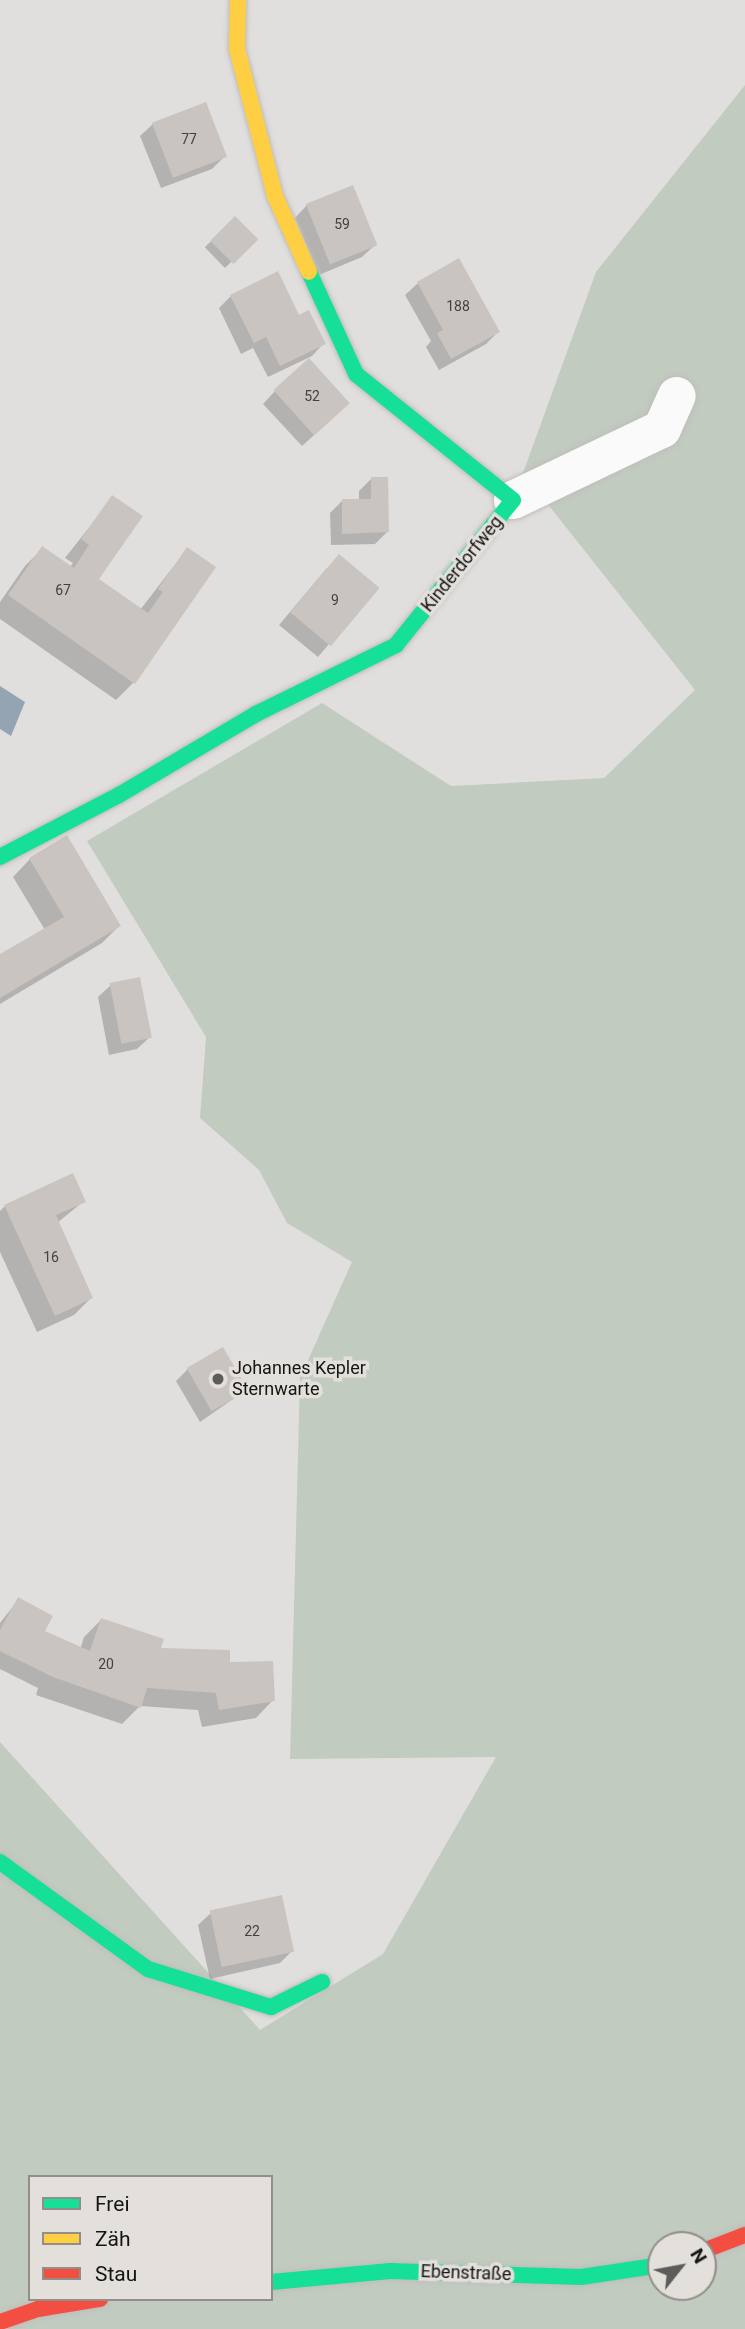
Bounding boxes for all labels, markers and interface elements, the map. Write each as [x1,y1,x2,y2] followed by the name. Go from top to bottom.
[181,131,197,147] house number: 77
[334,216,350,232] house number: 59
[446,298,470,314] house number: 188
[304,388,320,404] house number: 52
[417,512,507,616] street label: Kinderdorfweg
[55,582,71,598] house number: 67
[331,592,339,608] house number: 9
[43,1249,59,1265] house number: 16
[232,1358,366,1400] place label: Johannes Kepler Sternwarte
[210,1371,226,1387] marker: Johannes Kepler Sternwarte
[98,1656,114,1672] house number: 20
[244,1923,260,1939] house number: 22
[28,2175,273,2301] legend
[95,2192,130,2216] text: Frei
[95,2227,131,2251] text: Zäh
[647,2231,717,2301] north arrow
[685,2244,712,2268] text: N
[420,2261,512,2285] street label: Ebenstraße
[95,2262,137,2286] text: Stau

